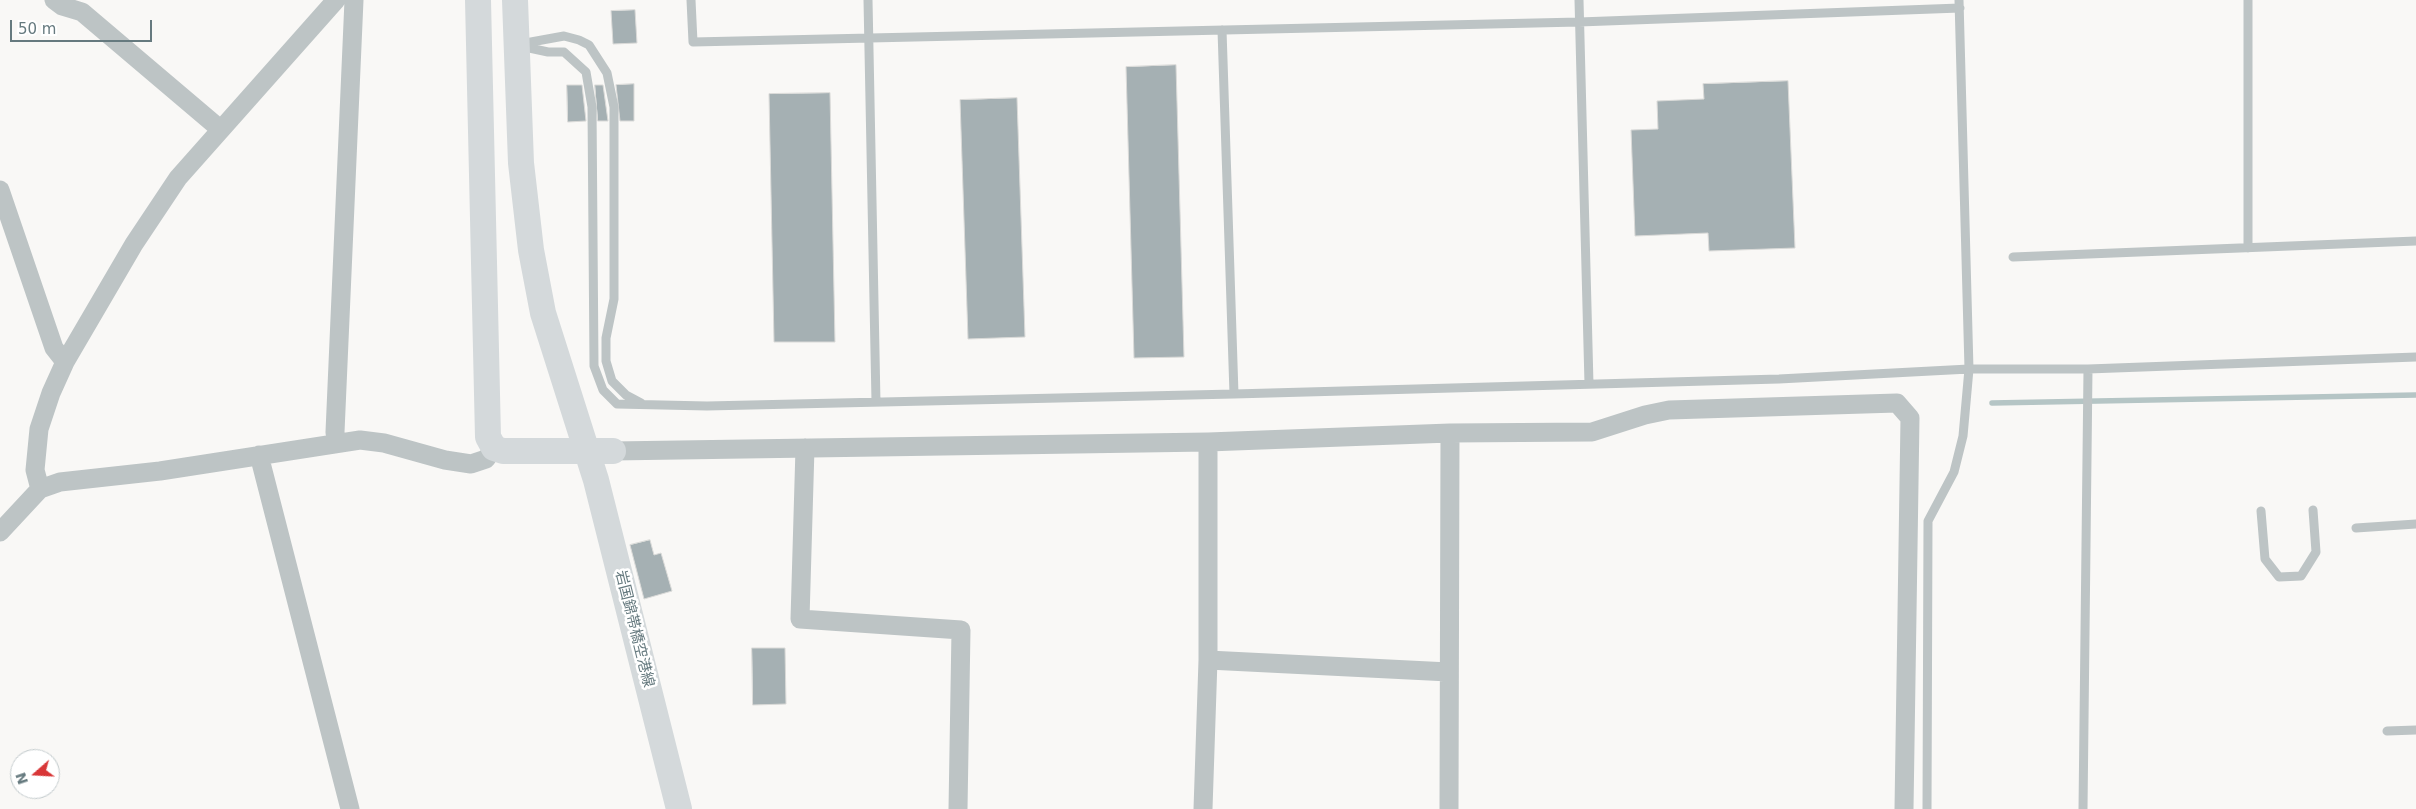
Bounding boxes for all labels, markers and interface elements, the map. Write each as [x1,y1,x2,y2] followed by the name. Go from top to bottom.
[12,10,155,42] scale bar
[18,20,56,38] text: 50 m
[611,569,657,689] street label: 岩国錦帯橋空港線
[10,749,60,799] north arrow
[12,770,31,787] text: N

